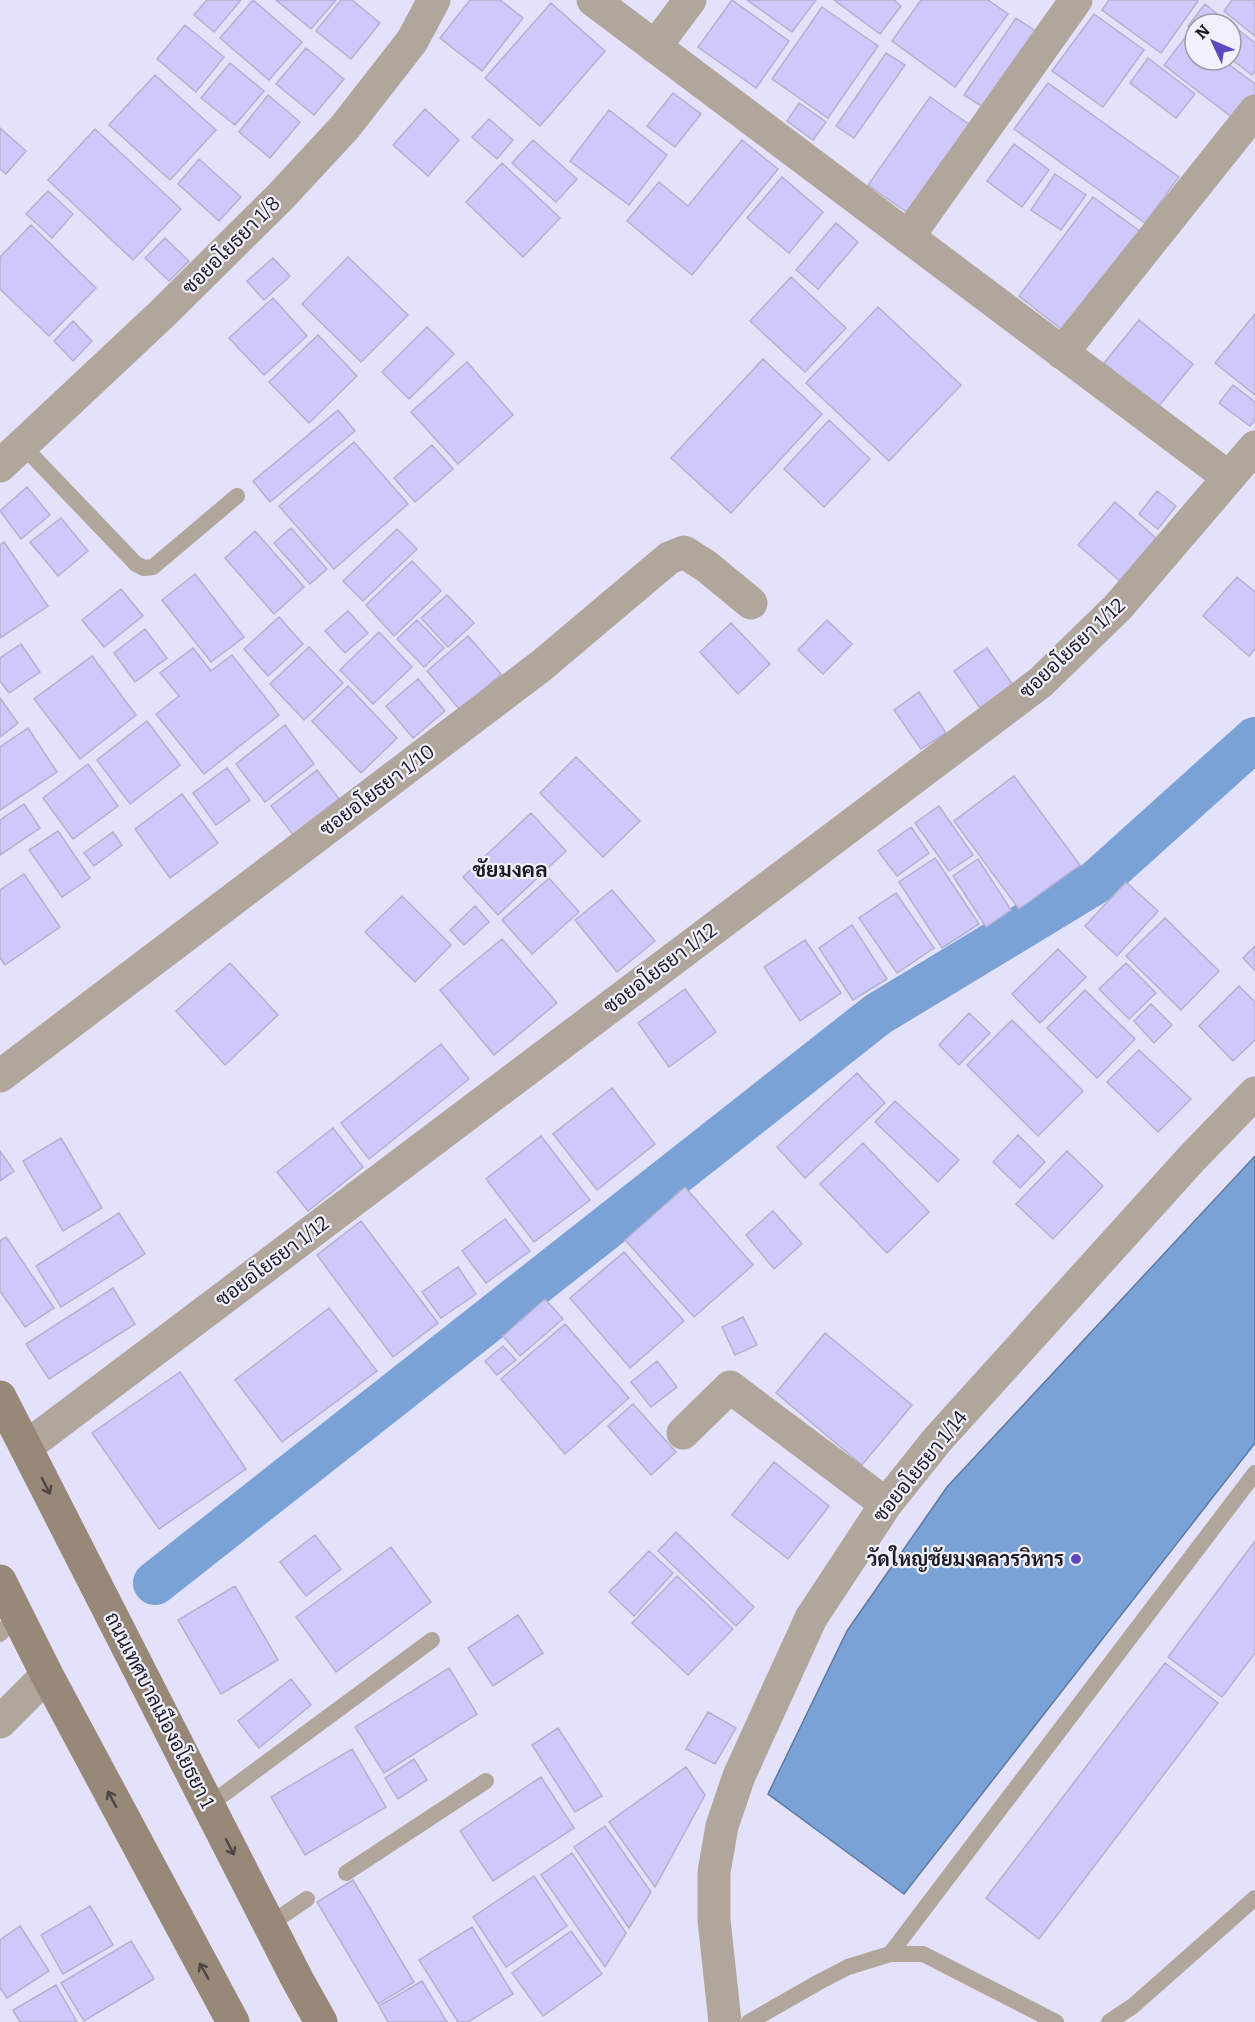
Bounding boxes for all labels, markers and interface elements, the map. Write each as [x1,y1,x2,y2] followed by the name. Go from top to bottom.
[1183,12,1243,72] north arrow
[1191,21,1214,43] text: N
[176,190,285,299] street label: ซอยอโยธยา 1/8
[1013,592,1130,703] street label: ซอยอโยธยา 1/12
[314,738,439,841] street label: ซอยอโยธยา 1/10
[472,857,548,883] district label: ชัยมงคล
[598,917,721,1018] street label: ซอยอโยธยา 1/12
[210,1210,333,1311] street label: ซอยอโยธยา 1/12
[867,1405,972,1527] street label: ซอยอโยธยา 1/14
[41,1477,52,1495] one-way arrow
[867,1545,1064,1572] place label: วัดใหญ่ชัยมงคลวรวิหาร
[1069,1552,1083,1566] marker: วัดใหญ่ชัยมงคลวรวิหาร
[100,1607,222,1812] street label: ถนนเทศบาลเมืองอโยธยา 1
[106,1790,118,1808] one-way arrow
[225,1838,237,1856] one-way arrow
[198,1963,210,1980] one-way arrow

